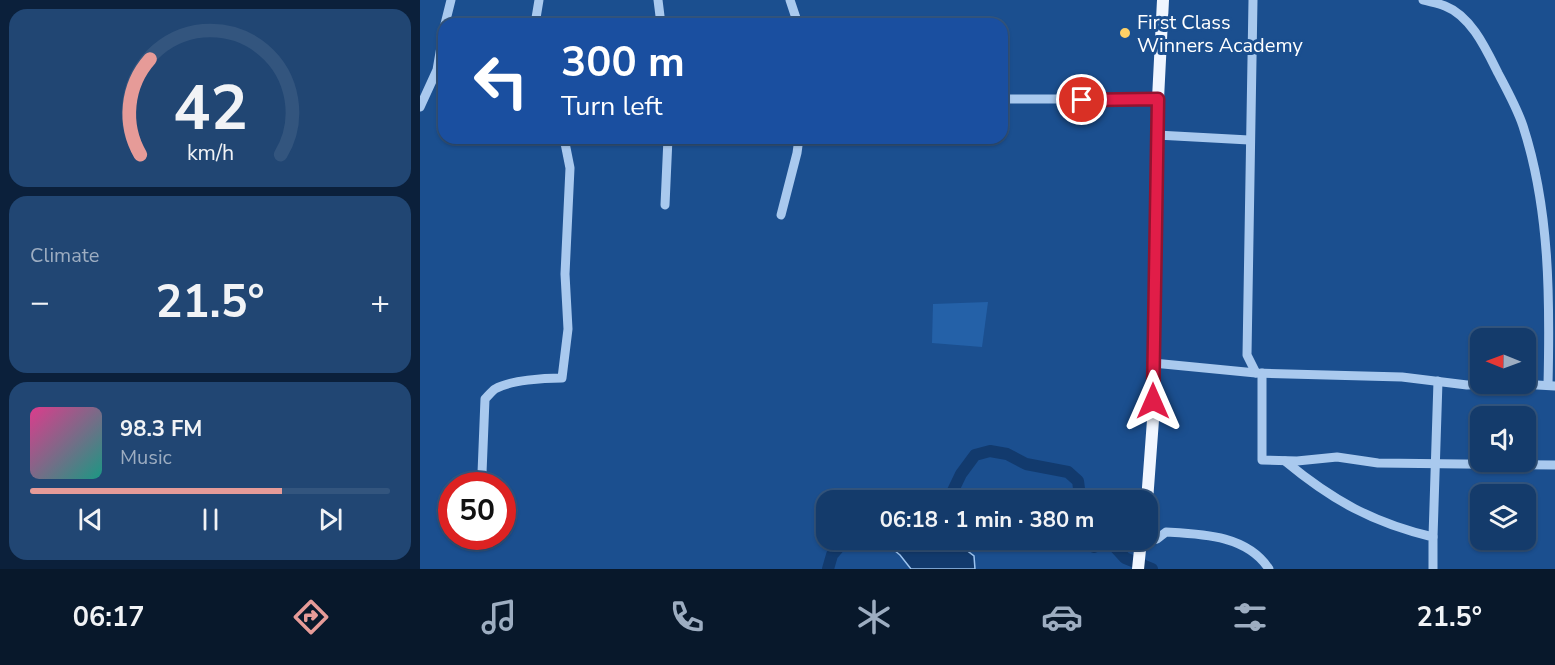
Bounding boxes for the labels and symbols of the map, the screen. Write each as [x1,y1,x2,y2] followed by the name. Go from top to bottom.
[1137,9,1303,59] place label: First Class Winners Academy
[1118,26,1132,40] marker: First Class Winners Academy
[1056,74,1107,125] pin
[1470,328,1536,394] north arrow
[1121,369,1185,433] position arrow
[438,472,516,550] speed limit sign: 50

